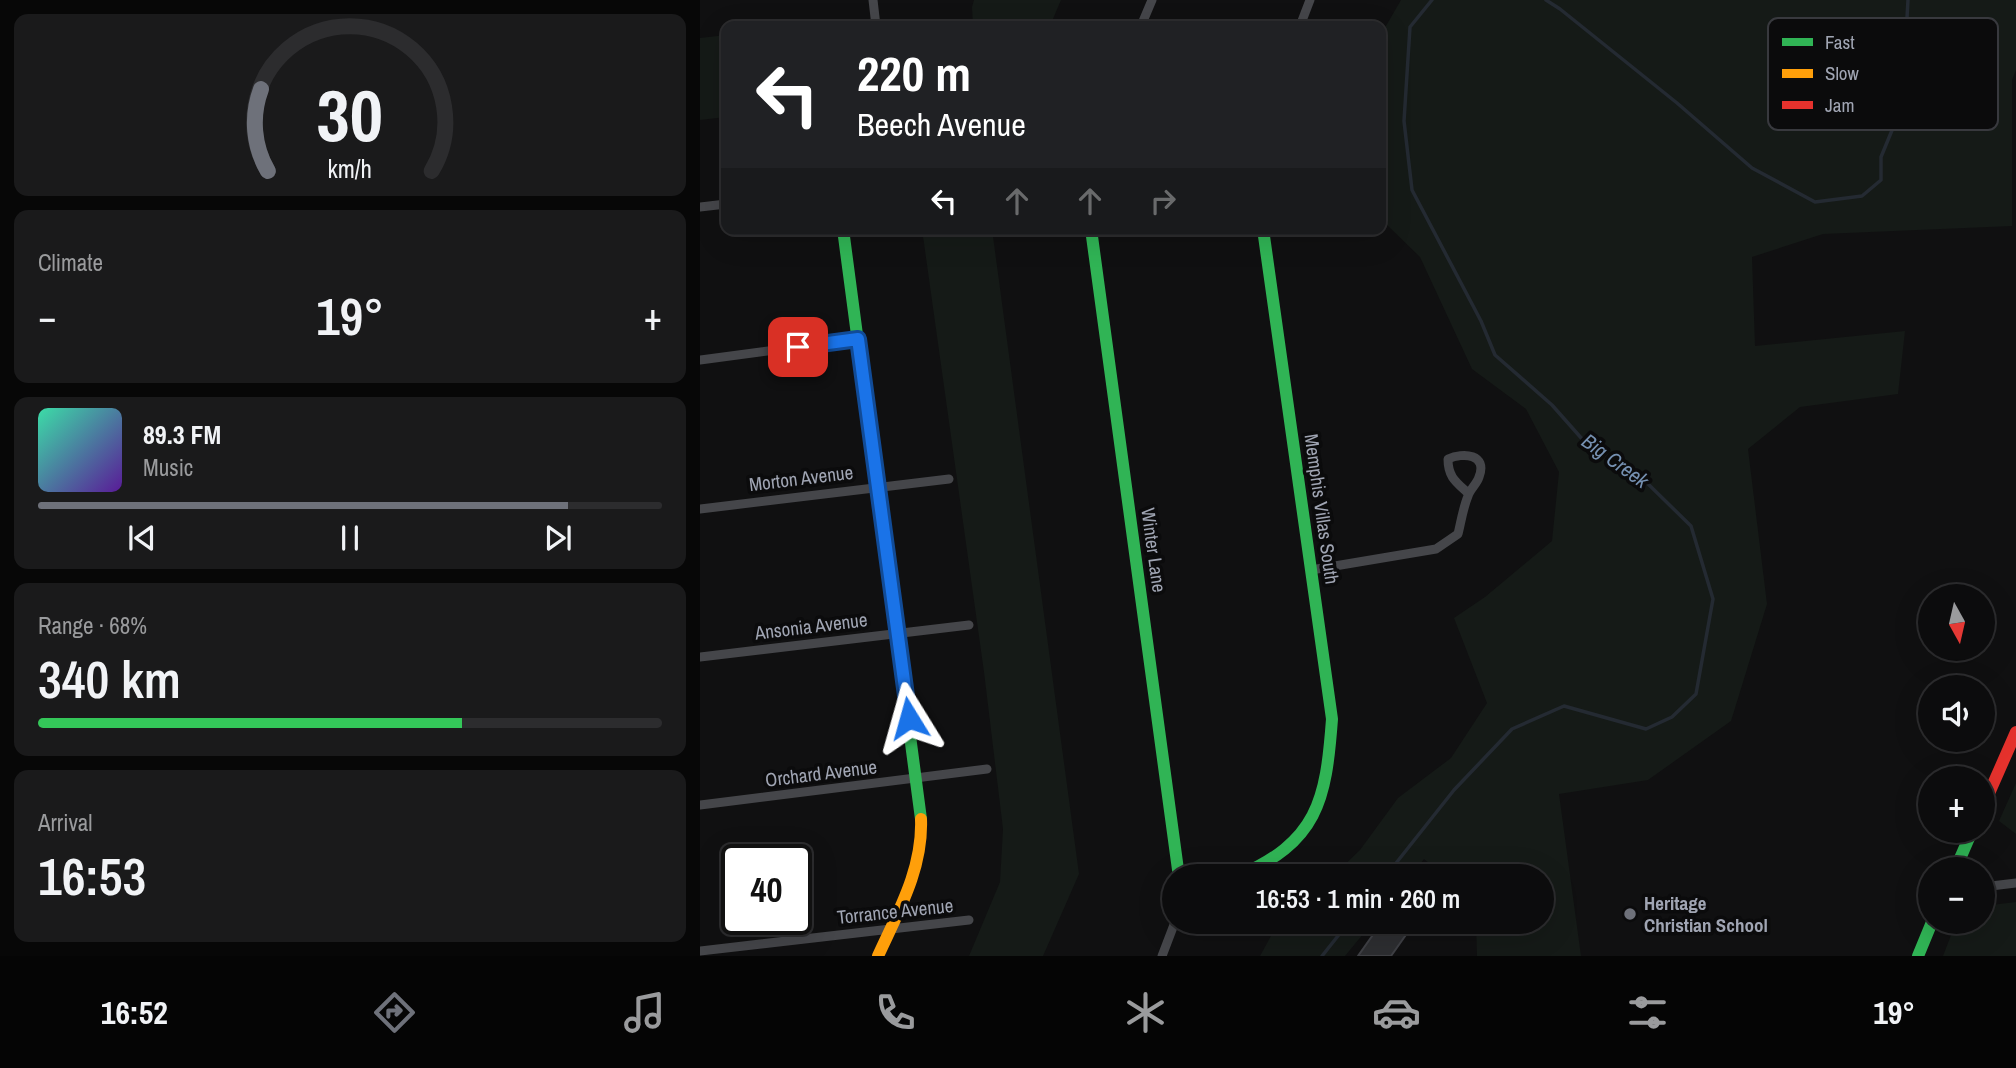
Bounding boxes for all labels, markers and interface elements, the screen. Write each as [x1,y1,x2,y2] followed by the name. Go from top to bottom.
[1768,18,1998,130] legend
[1825,29,1855,55] text: Fast
[857,40,971,106] text: 220 m
[742,49,833,140] icon: left
[1825,60,1860,86] text: Slow
[317,66,383,164] text: 30
[1825,92,1854,118] text: Jam
[857,103,1026,146] text: Beech Avenue
[328,152,372,186] text: km/h
[925,182,963,220] icon: left
[998,182,1036,220] icon: ahead
[1071,182,1109,220] icon: ahead
[1144,182,1182,220] icon: right
[38,247,103,278] text: Climate
[316,281,384,351] text: 19°
[38,291,56,342] text: −
[644,291,662,342] text: +
[768,317,828,377] pin
[779,328,817,366] icon: arrive
[143,417,221,452] text: 89.3 FM
[1576,426,1656,496] water label: Big Creek
[1299,432,1345,586] street label: Memphis Villas South
[143,452,193,483] text: Music
[748,459,854,497] street label: Morton Avenue
[1135,506,1173,594] street label: Winter Lane
[123,519,161,557] icon: previous
[331,519,369,557] icon: pause
[539,519,577,557] icon: next
[1918,584,1995,662] north arrow
[1918,584,1995,934] map controls
[752,606,869,646] street label: Ansonia Avenue
[38,610,147,641] text: Range · 68%
[38,644,181,714] text: 340 km
[1918,675,1995,752] button: sound
[872,681,946,755] position arrow
[764,753,878,793] street label: Orchard Avenue
[1918,766,1995,843] button: +
[38,807,93,838] text: Arrival
[38,841,146,911] text: 16:53
[721,844,812,935] speed limit sign: 40
[1918,857,1995,934] button: −
[1256,881,1460,916] text: 16:53 · 1 min · 260 m
[1644,890,1768,938] place label: Heritage Christian School
[836,892,954,930] street label: Torrance Avenue
[1622,906,1638,922] marker: Heritage Christian School
[370,988,419,1037] icon: directions
[620,988,669,1037] icon: music
[871,988,920,1037] icon: phone
[1121,988,1170,1037] icon: climate
[1372,988,1421,1037] icon: car
[1623,988,1672,1037] icon: filters
[101,991,168,1034] text: 16:52
[1873,991,1915,1034] text: 19°

